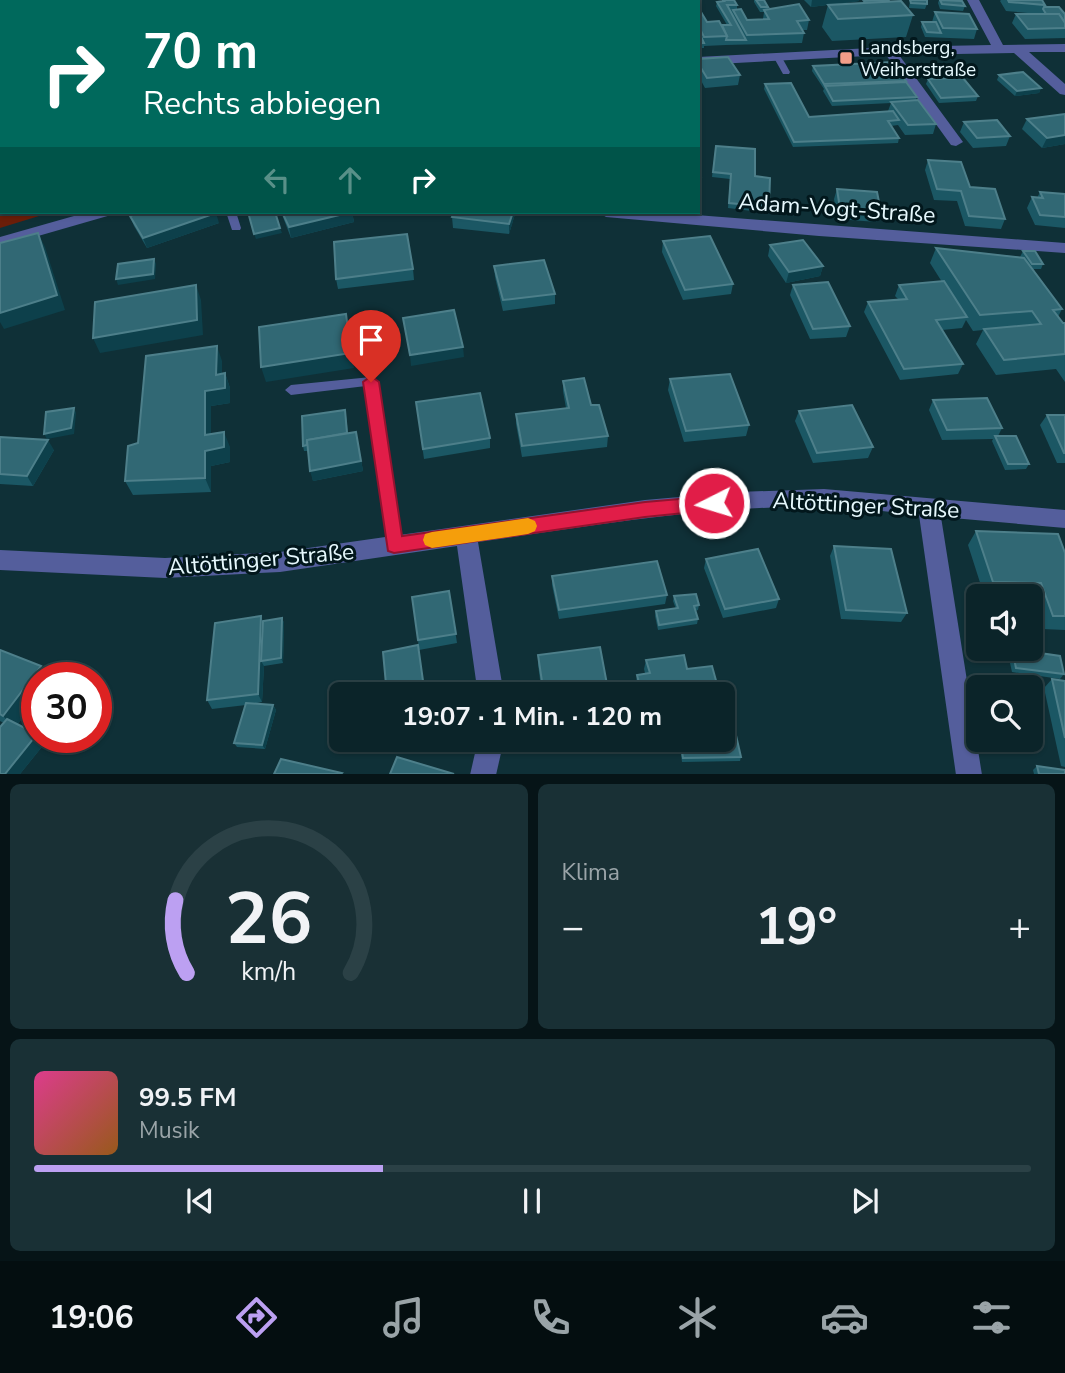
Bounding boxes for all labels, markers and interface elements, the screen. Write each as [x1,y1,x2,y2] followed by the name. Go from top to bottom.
[143,18,258,85] text: 70 m
[28,28,119,119] icon: right
[860,35,976,83] place label: Landsberg, Weiherstraße
[838,50,854,66] marker: Landsberg, Weiherstraße
[143,82,382,125] text: Rechts abbiegen
[258,161,296,199] icon: left
[331,161,369,199] icon: ahead
[404,161,442,199] icon: right
[737,186,936,231] street label: Adam-Vogt-Straße
[341,310,401,382] pin
[352,321,390,359] icon: arrive
[677,466,751,540] position arrow
[772,485,960,526] street label: Altöttinger Straße
[167,536,355,583] street label: Altöttinger Straße
[966,584,1043,752] map controls
[966,584,1043,661] button: sound
[21,662,112,753] speed limit sign: 30
[966,675,1043,752] button: search
[402,699,662,734] text: 19:07 · 1 Min. · 120 m
[562,857,620,888] text: Klima
[225,869,312,969] text: 26
[755,891,837,962] text: 19°
[562,902,584,953] text: −
[1008,902,1031,953] text: +
[241,954,296,988] text: km/h
[139,1080,236,1115] text: 99.5 FM
[139,1115,199,1146] text: Musik
[181,1182,219,1220] icon: previous
[513,1182,551,1220] icon: pause
[846,1182,884,1220] icon: next
[232,1293,281,1342] icon: directions
[379,1293,428,1342] icon: music
[526,1293,575,1342] icon: phone
[673,1293,722,1342] icon: climate
[820,1293,869,1342] icon: car
[967,1293,1016,1342] icon: filters
[49,1296,134,1339] text: 19:06

